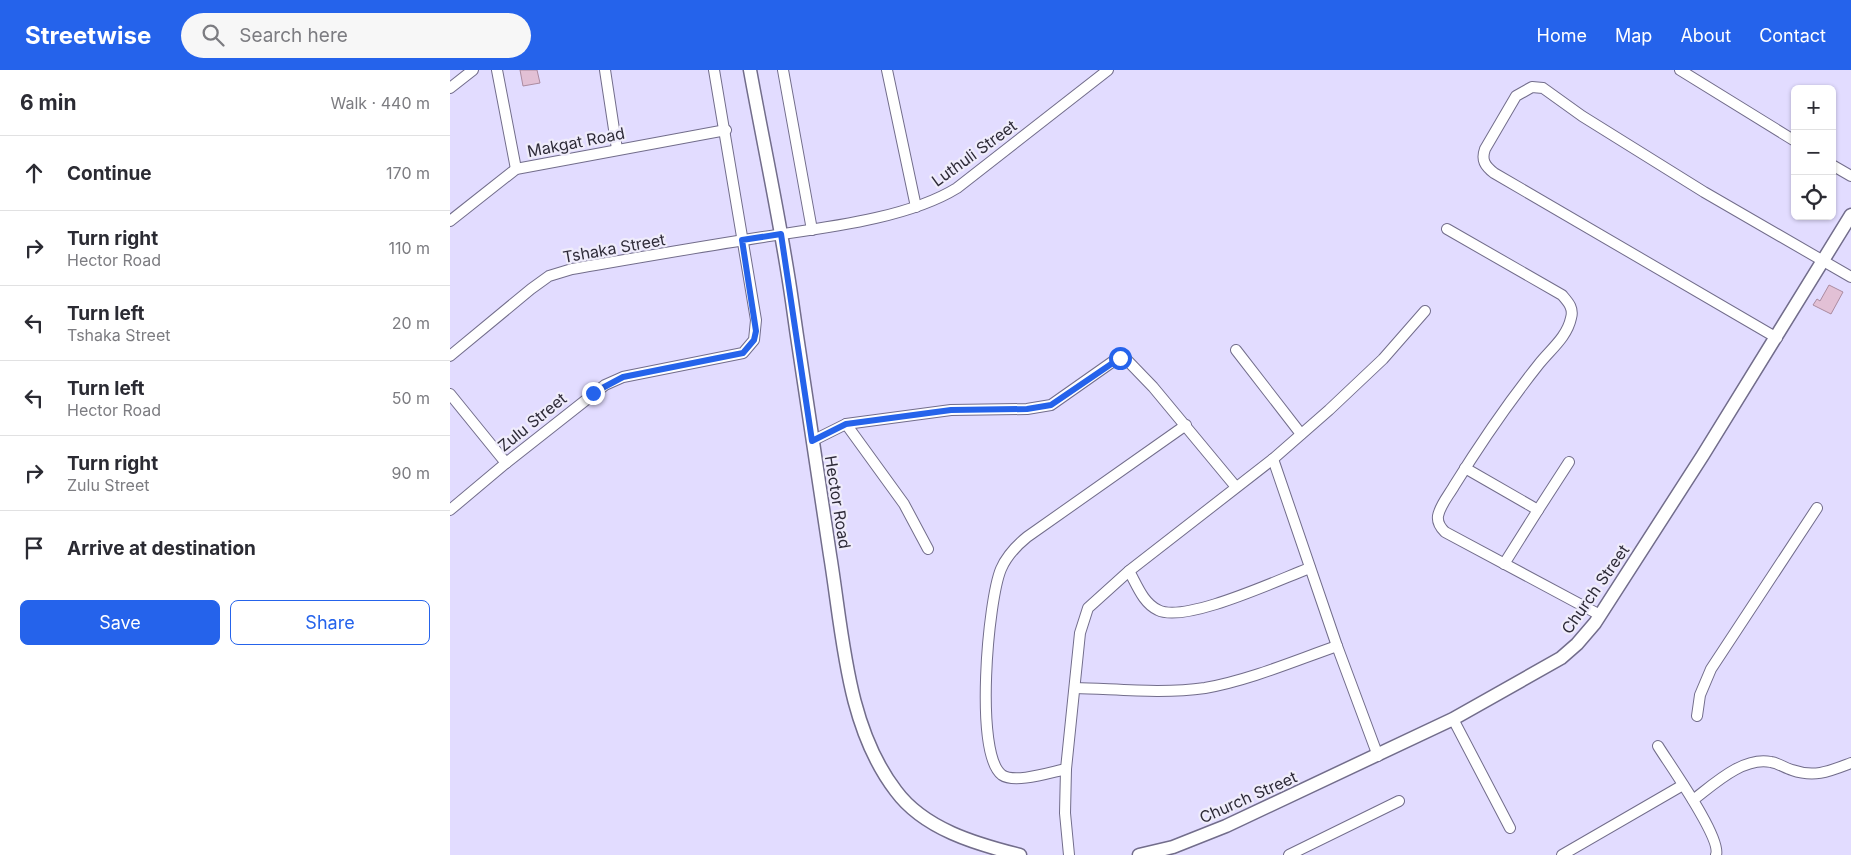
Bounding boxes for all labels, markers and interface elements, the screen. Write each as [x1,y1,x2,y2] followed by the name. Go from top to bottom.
[181,13,531,58] search box
[25,21,151,50] text: Streetwise
[199,21,227,49] icon: search
[239,24,348,47] text: Search here
[1537,25,1587,46] text: Home
[1615,25,1652,46] text: Map
[1680,25,1731,46] text: About
[1759,25,1826,46] text: Contact
[1791,85,1836,220] map controls
[1791,85,1836,130] button: +
[20,90,77,115] text: 6 min
[331,93,430,113] text: Walk · 440 m
[928,116,1020,190] street label: Luthuli Street
[526,123,626,161] street label: Makgat Road
[1791,130,1836,175] button: −
[20,159,48,187] icon: ahead
[67,162,152,185] text: Continue
[386,163,430,183] text: 170 m
[1791,175,1836,220] button: locate
[67,227,158,250] text: Turn right
[561,229,667,267] street label: Tshaka Street
[20,234,48,262] icon: right
[388,238,430,258] text: 110 m
[67,250,161,270] text: Hector Road
[67,302,145,325] text: Turn left
[20,309,48,337] icon: left
[392,313,430,333] text: 20 m
[67,325,170,345] text: Tshaka Street
[1109,347,1132,370] route start
[67,377,145,400] text: Turn left
[582,382,605,405] route end
[20,384,48,412] icon: left
[392,388,430,408] text: 50 m
[494,388,570,456] street label: Zulu Street
[67,400,161,420] text: Hector Road
[67,452,158,475] text: Turn right
[821,454,855,550] street label: Hector Road
[20,459,48,487] icon: right
[391,463,430,483] text: 90 m
[67,475,150,495] text: Zulu Street
[20,534,48,562] icon: arrive
[67,537,256,560] text: Arrive at destination
[1557,540,1633,638] street label: Church Street
[20,600,220,645] button: Save
[230,600,430,645] button: Share
[1196,767,1300,827] street label: Church Street

